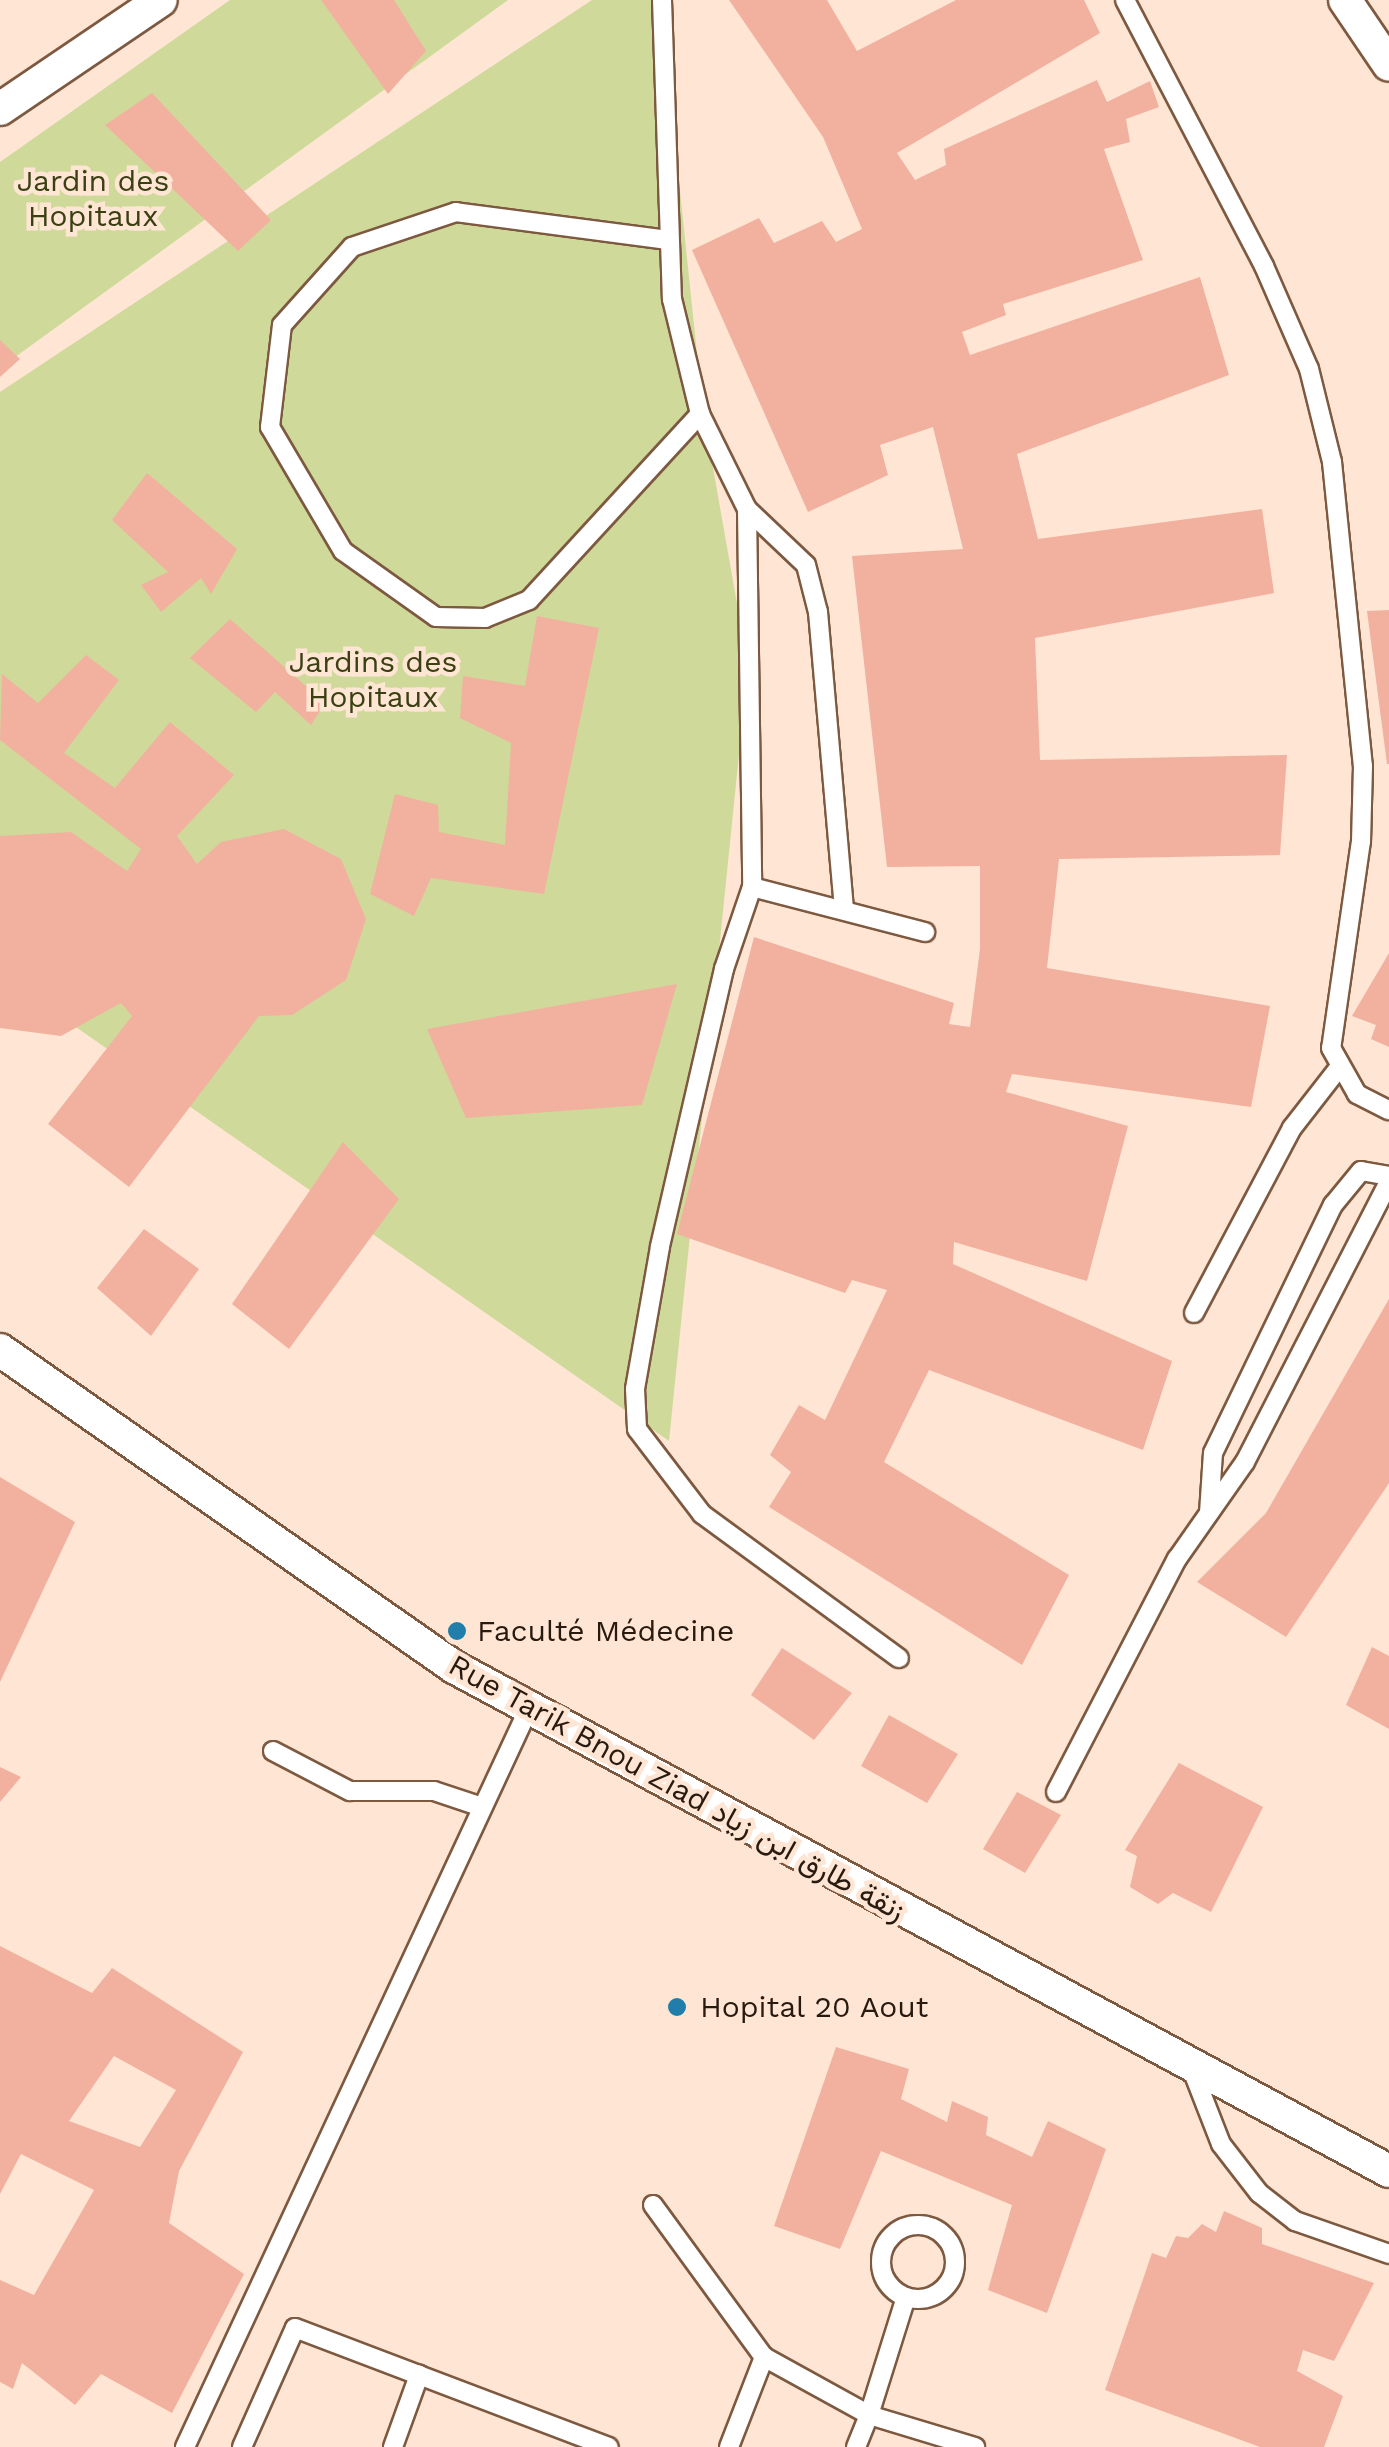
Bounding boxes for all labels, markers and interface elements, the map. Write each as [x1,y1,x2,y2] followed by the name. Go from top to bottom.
[17,163,169,234] park label: Jardin des Hopitaux
[289,644,457,714] park label: Jardins des Hopitaux
[477,1613,734,1649] place label: Faculté Médecine
[446,1620,468,1642] marker: Faculté Médecine
[442,1647,912,1929] street label: Rue Tarik Bnou Ziad زنقة طارق ابن زياد
[700,1989,931,2025] place label: Hopital 20 Aout
[664,1994,690,2020] marker: Hopital 20 Aout

